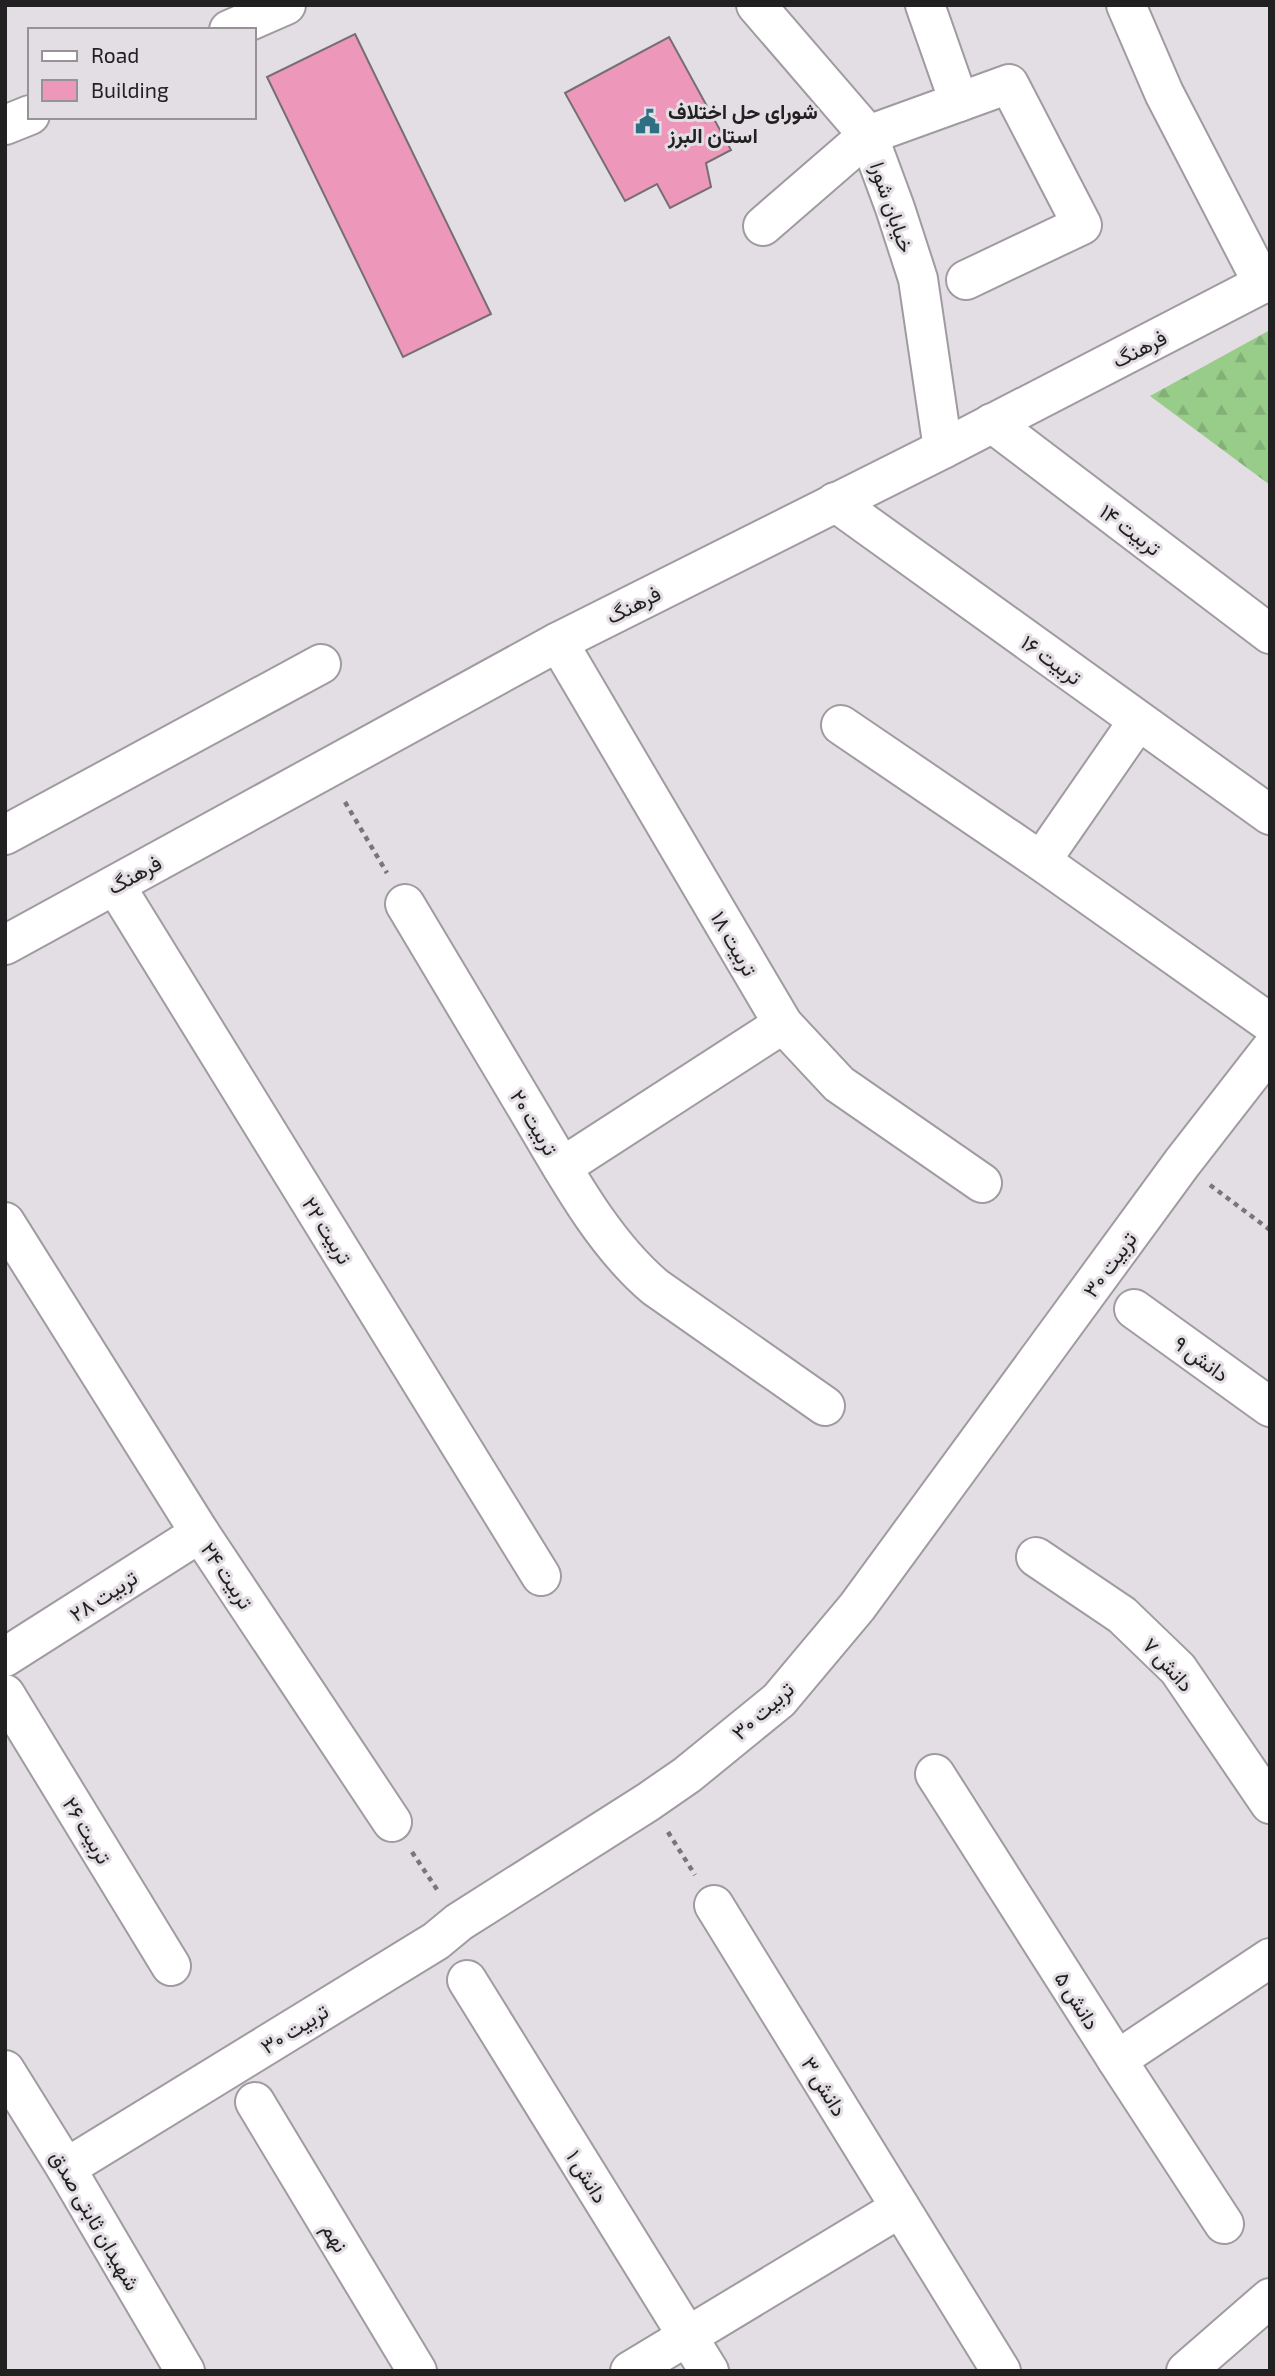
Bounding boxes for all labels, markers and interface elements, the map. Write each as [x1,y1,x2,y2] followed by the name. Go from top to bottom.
[28,28,256,119] legend
[91,42,139,67] text: Road
[91,77,169,102] text: Building
[667,98,818,149] place label: شورای حل اختلاف استان البرز
[634,108,662,136] public building icon: شورای حل اختلاف استان البرز
[864,158,920,256] street label: خیابان شورا
[1108,324,1171,374] street label: فرهنگ
[1094,498,1167,562] street label: تربیت ۱۴
[602,580,665,630] street label: فرهنگ
[1016,629,1087,691] street label: تربیت ۱۶
[103,849,166,901] street label: فرهنگ
[705,906,763,981] street label: تربیت ۱۸
[504,1085,564,1160] street label: تربیت ۲۰
[296,1192,358,1269] street label: تربیت ۲۲
[1077,1226,1143,1303] street label: تربیت ۳۰
[1169,1330,1234,1387] street label: دانش ۹
[195,1537,259,1614] street label: تربیت ۲۴
[65,1564,143,1628] street label: تربیت ۲۸
[1138,1632,1200,1697] street label: دانش ۷
[726,1676,799,1746] street label: تربیت ۳۰
[57,1792,118,1869] street label: تربیت ۲۶
[1050,1966,1106,2034] street label: دانش ۵
[256,1998,333,2060] street label: تربیت ۳۰
[796,2052,853,2121] street label: دانش ۳
[561,2145,614,2208] street label: دانش ۱
[44,2146,146,2295] street label: شهیدان ثابتی صدق
[315,2218,354,2258] street label: نهم

